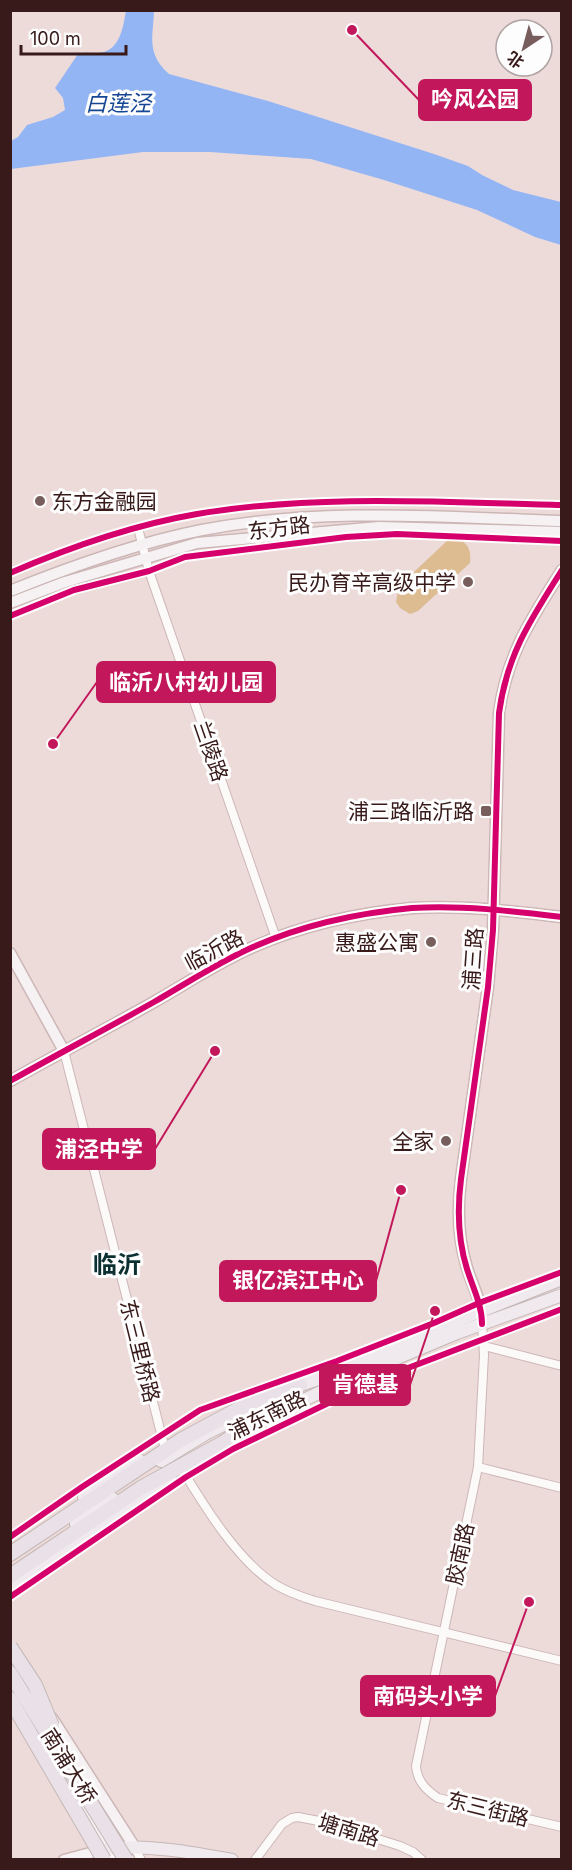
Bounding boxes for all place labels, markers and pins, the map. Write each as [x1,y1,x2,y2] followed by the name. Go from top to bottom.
[419,80,531,120] callout: 吟风公园
[52,489,157,514] place label: 东方金融园
[33,494,47,508] marker: 东方金融园
[288,570,456,595] place label: 民办育辛高级中学
[461,575,475,589] marker: 民办育辛高级中学
[97,662,275,702] callout: 临沂八村幼儿园
[348,799,474,824] place label: 浦三路临沂路
[479,804,493,818] marker: 浦三路临沂路
[335,930,419,955] place label: 惠盛公寓
[424,935,438,949] marker: 惠盛公寓
[43,1129,155,1169] callout: 浦泾中学
[392,1129,434,1154] place label: 全家
[439,1134,453,1148] marker: 全家
[220,1261,376,1301] callout: 银亿滨江中心
[320,1365,410,1405] callout: 肯德基
[361,1676,495,1716] callout: 南码头小学

